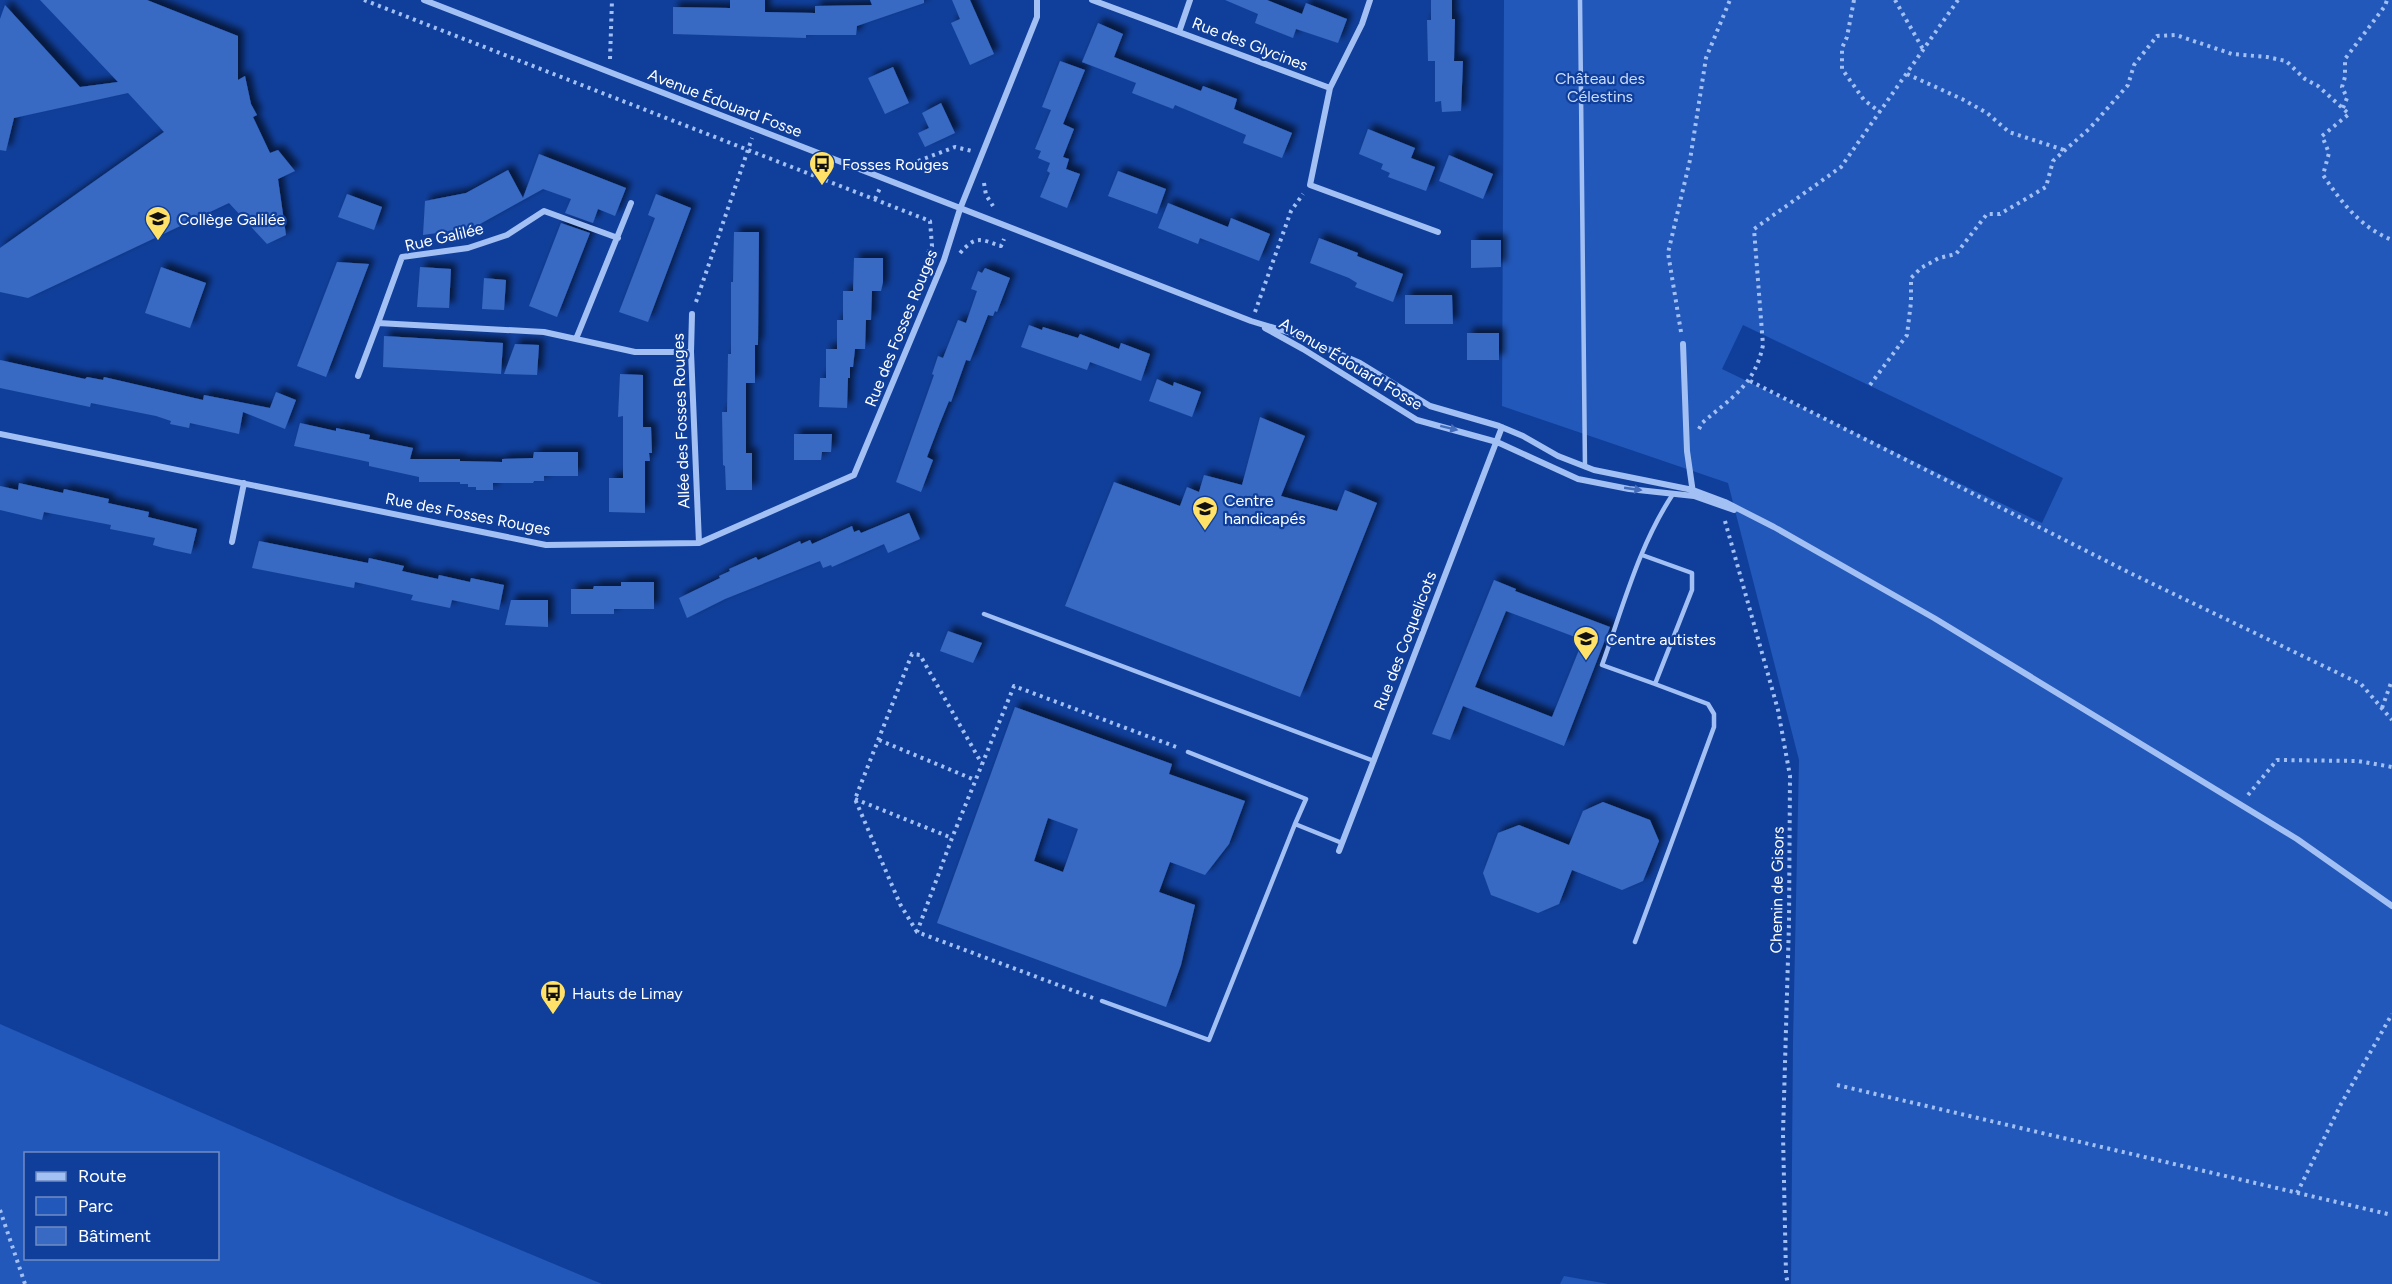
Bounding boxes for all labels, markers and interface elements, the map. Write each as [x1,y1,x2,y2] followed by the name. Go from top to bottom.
[1189,13,1311,75] street label: Rue des Glycines
[645,65,805,141] street label: Avenue Édouard Fosse
[1555,69,1645,106] park label: Château des Célestins
[807,149,837,187] bus stop icon: Fosses Rouges
[842,155,949,174] place label: Fosses Rouges
[143,204,173,242] school or university icon: Collège Galilée
[178,210,286,229] place label: Collège Galilée
[403,219,485,255] street label: Rue Galilée
[861,247,941,409] street label: Rue des Fosses Rouges
[1276,314,1426,414] street label: Avenue Édouard Fosse
[668,333,694,509] street label: Allée des Fosses Rouges
[1440,423,1458,433] one-way arrow
[1624,485,1643,494] one-way arrow
[384,489,552,539] street label: Rue des Fosses Rouges
[1224,491,1306,528] place label: Centre handicapés
[1190,494,1220,532] school or university icon: Centre handicapés
[1370,569,1440,713] street label: Rue des Coquelicots
[1571,624,1601,662] school or university icon: Centre autistes
[1606,630,1716,649] place label: Centre autistes
[1766,826,1788,954] street label: Chemin de Gisors
[538,978,568,1016] bus stop icon: Hauts de Limay
[572,984,683,1003] place label: Hauts de Limay
[24,1152,219,1260] legend
[78,1165,127,1187] text: Route
[78,1195,114,1217] text: Parc
[78,1225,151,1247] text: Bâtiment

